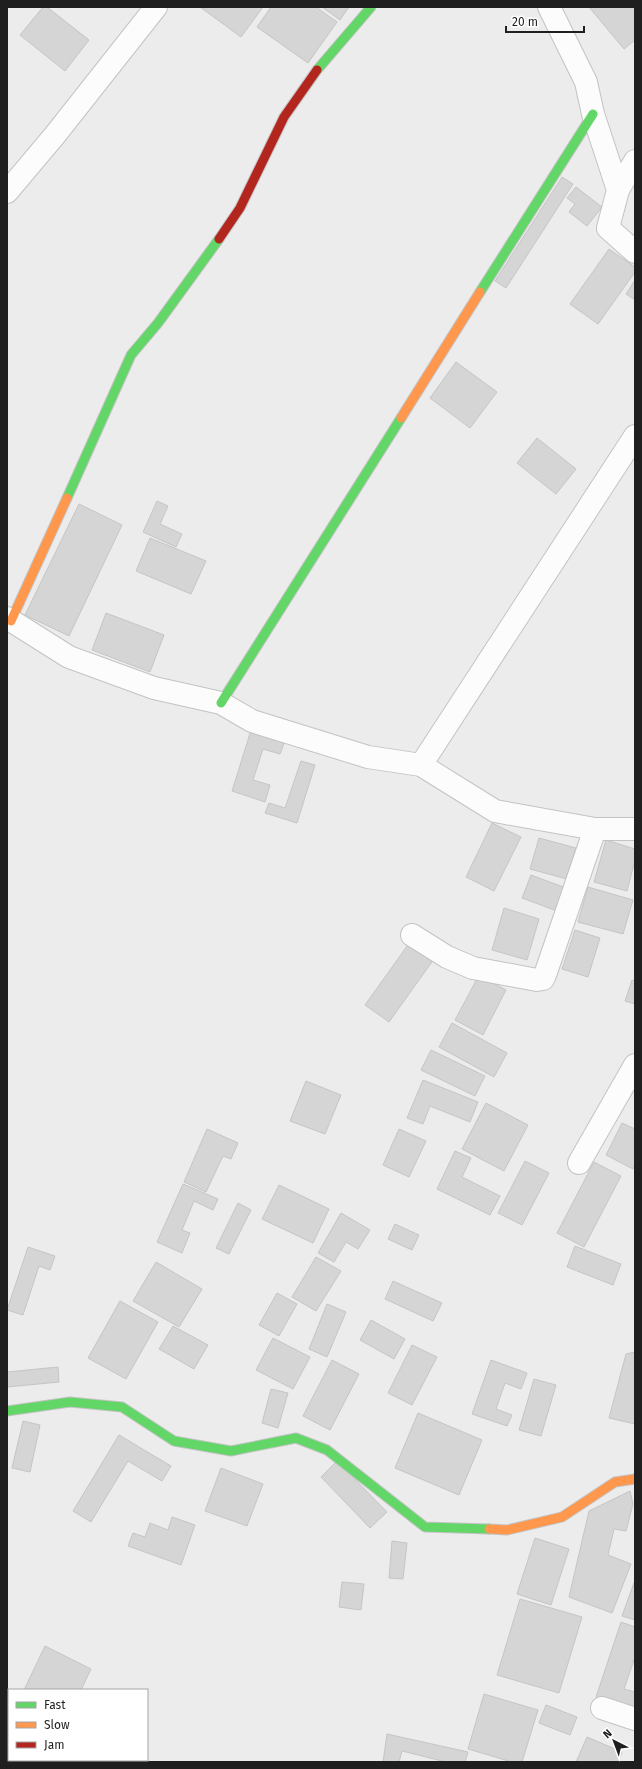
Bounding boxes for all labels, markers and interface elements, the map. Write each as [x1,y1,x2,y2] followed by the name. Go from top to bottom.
[506,8,584,34] scale bar
[512,15,538,29] text: 20 m
[8,1689,148,1761] legend
[44,1698,66,1712] text: Fast
[44,1718,70,1732] text: Slow
[594,1721,634,1761] north arrow
[601,1727,615,1741] text: N
[44,1738,64,1752] text: Jam

